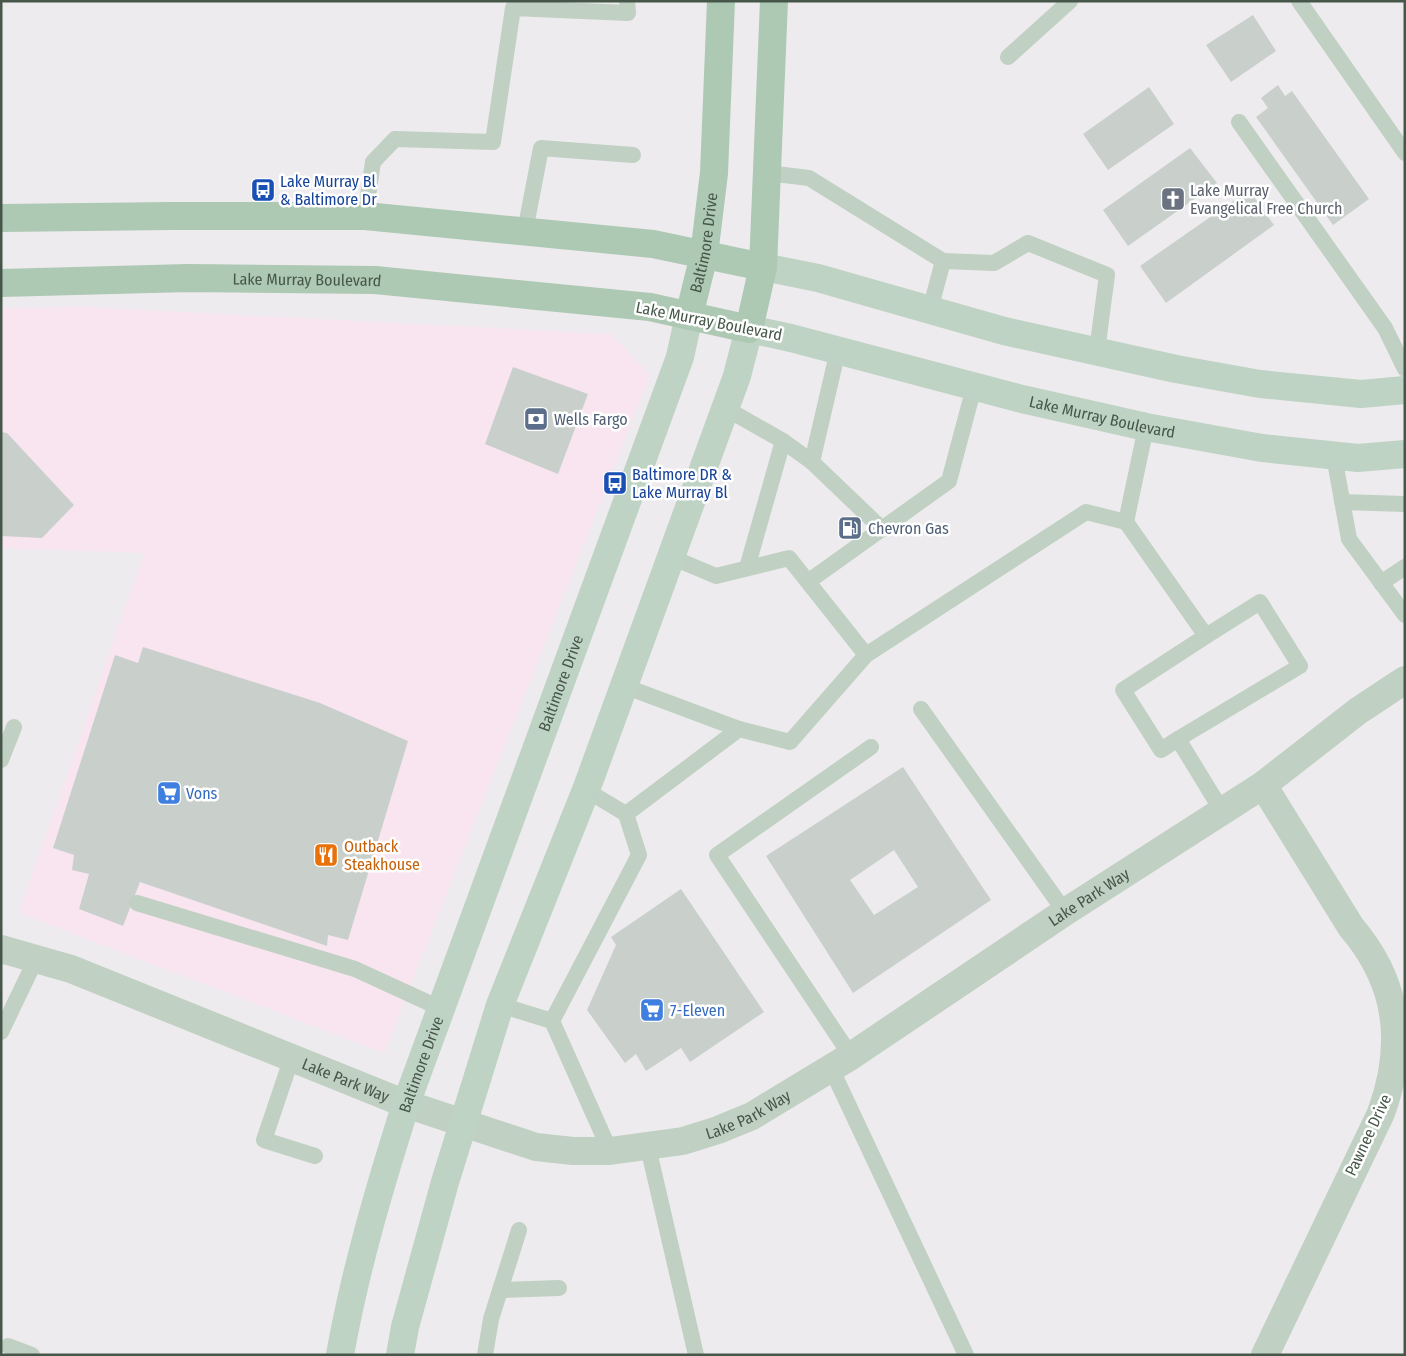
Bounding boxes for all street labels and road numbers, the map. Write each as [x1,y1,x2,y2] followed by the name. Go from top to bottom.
[686,191,721,295] street label: Baltimore Drive
[232,269,382,290] street label: Lake Murray Boulevard
[634,297,784,345] street label: Lake Murray Boulevard
[1027,391,1177,442] street label: Lake Murray Boulevard
[534,632,587,734] street label: Baltimore Drive
[1045,863,1133,930] street label: Lake Park Way
[394,1013,447,1115] street label: Baltimore Drive
[299,1054,393,1106] street label: Lake Park Way
[703,1085,794,1143] street label: Lake Park Way
[1341,1091,1395,1179] street label: Pawnee Drive

